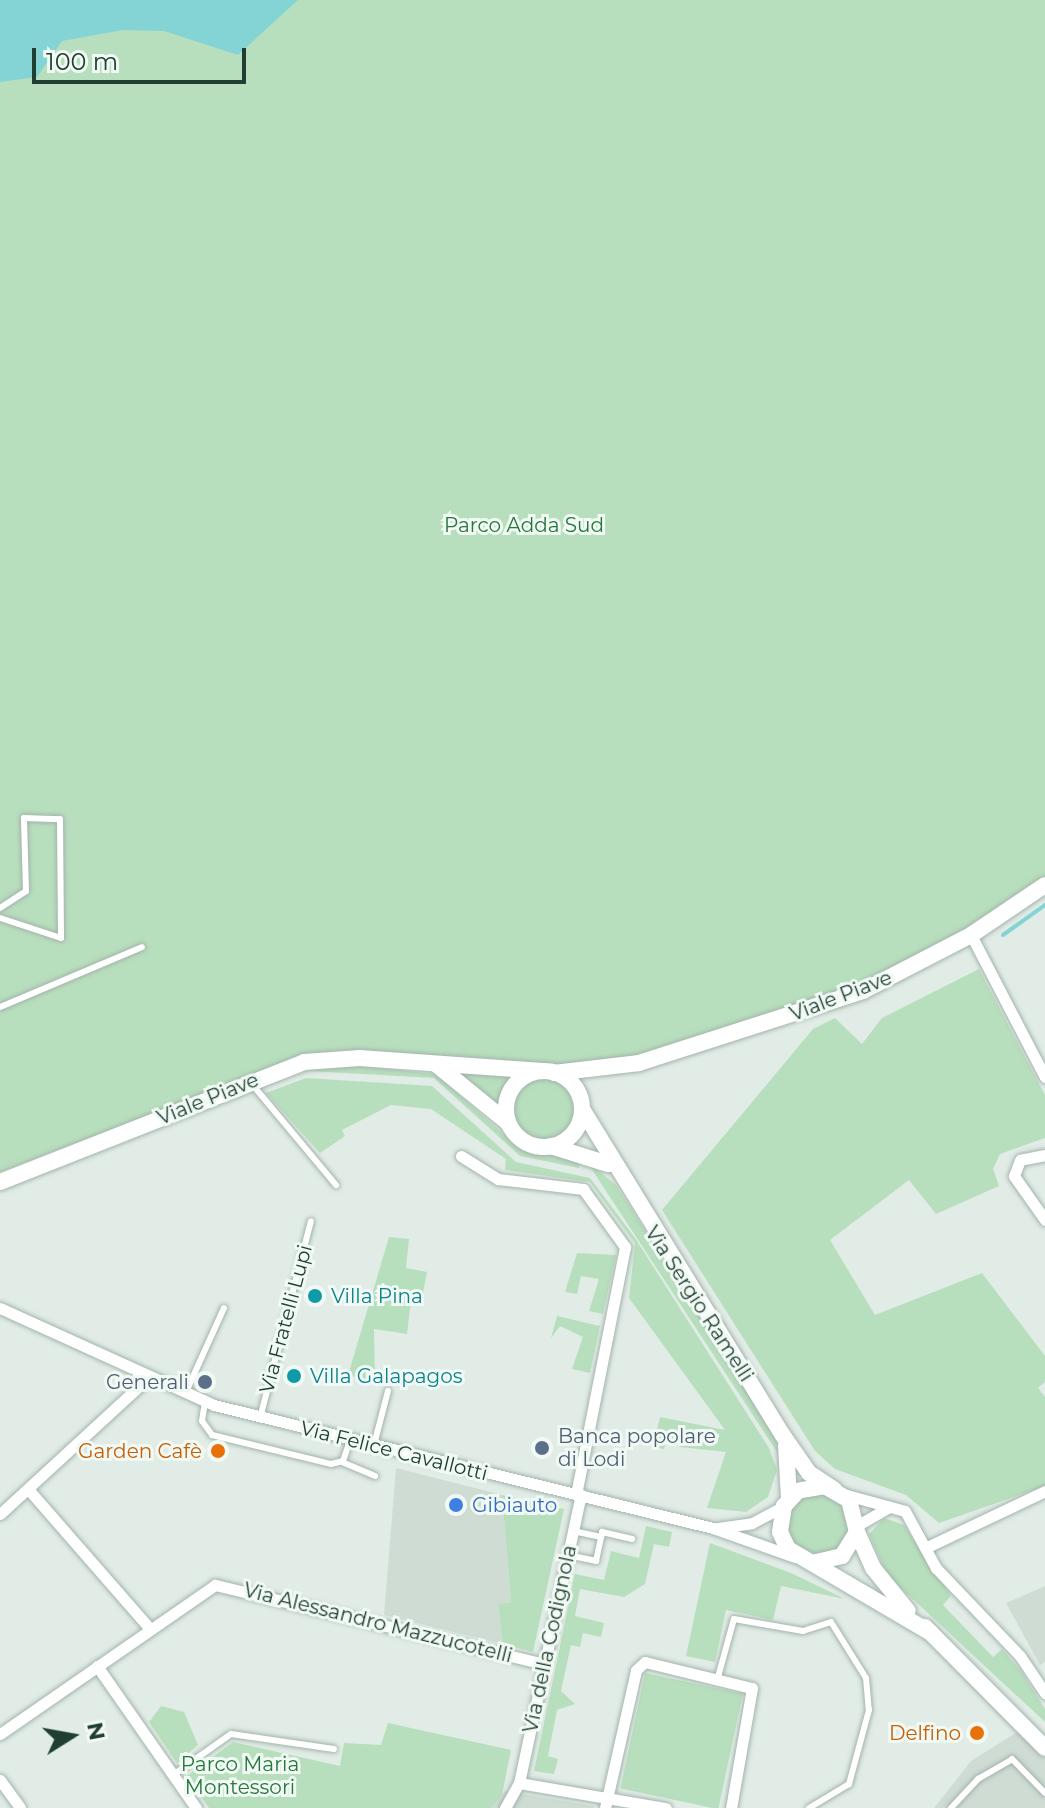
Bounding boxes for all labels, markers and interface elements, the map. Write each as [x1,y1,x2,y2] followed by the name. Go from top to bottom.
[36,32,250,82] scale bar
[46,47,118,76] text: 100 m
[444,513,604,537] park label: Parco Adda Sud
[787,966,895,1026] street label: Viale Piave
[154,1068,262,1130] street label: Viale Piave
[640,1222,758,1386] street label: Via Sergio Ramelli
[255,1242,317,1396] street label: Via Fratelli Lupi
[331,1284,423,1308] place label: Villa Pina
[306,1287,324,1305] marker: Villa Pina
[310,1364,463,1388] place label: Villa Galapagos
[285,1367,303,1385] marker: Villa Galapagos
[106,1370,189,1394] place label: Generali
[196,1373,214,1391] marker: Generali
[298,1416,490,1486] street label: Via Felice Cavallotti
[558,1424,716,1471] place label: Banca popolare di Lodi
[78,1439,202,1463] place label: Garden Cafè
[533,1439,551,1457] marker: Banca popolare di Lodi
[209,1442,227,1460] marker: Garden Cafè
[472,1493,557,1517] place label: Gibiauto
[447,1496,465,1514] marker: Gibiauto
[518,1543,582,1735] street label: Via della Codignola
[241,1578,515,1668] street label: Via Alessandro Mazzucotelli
[32,1696,112,1776] north arrow
[81,1720,111,1743] text: N
[889,1721,961,1745] place label: Delfino
[968,1724,986,1742] marker: Delfino
[181,1753,299,1800] park label: Parco Maria Montessori

